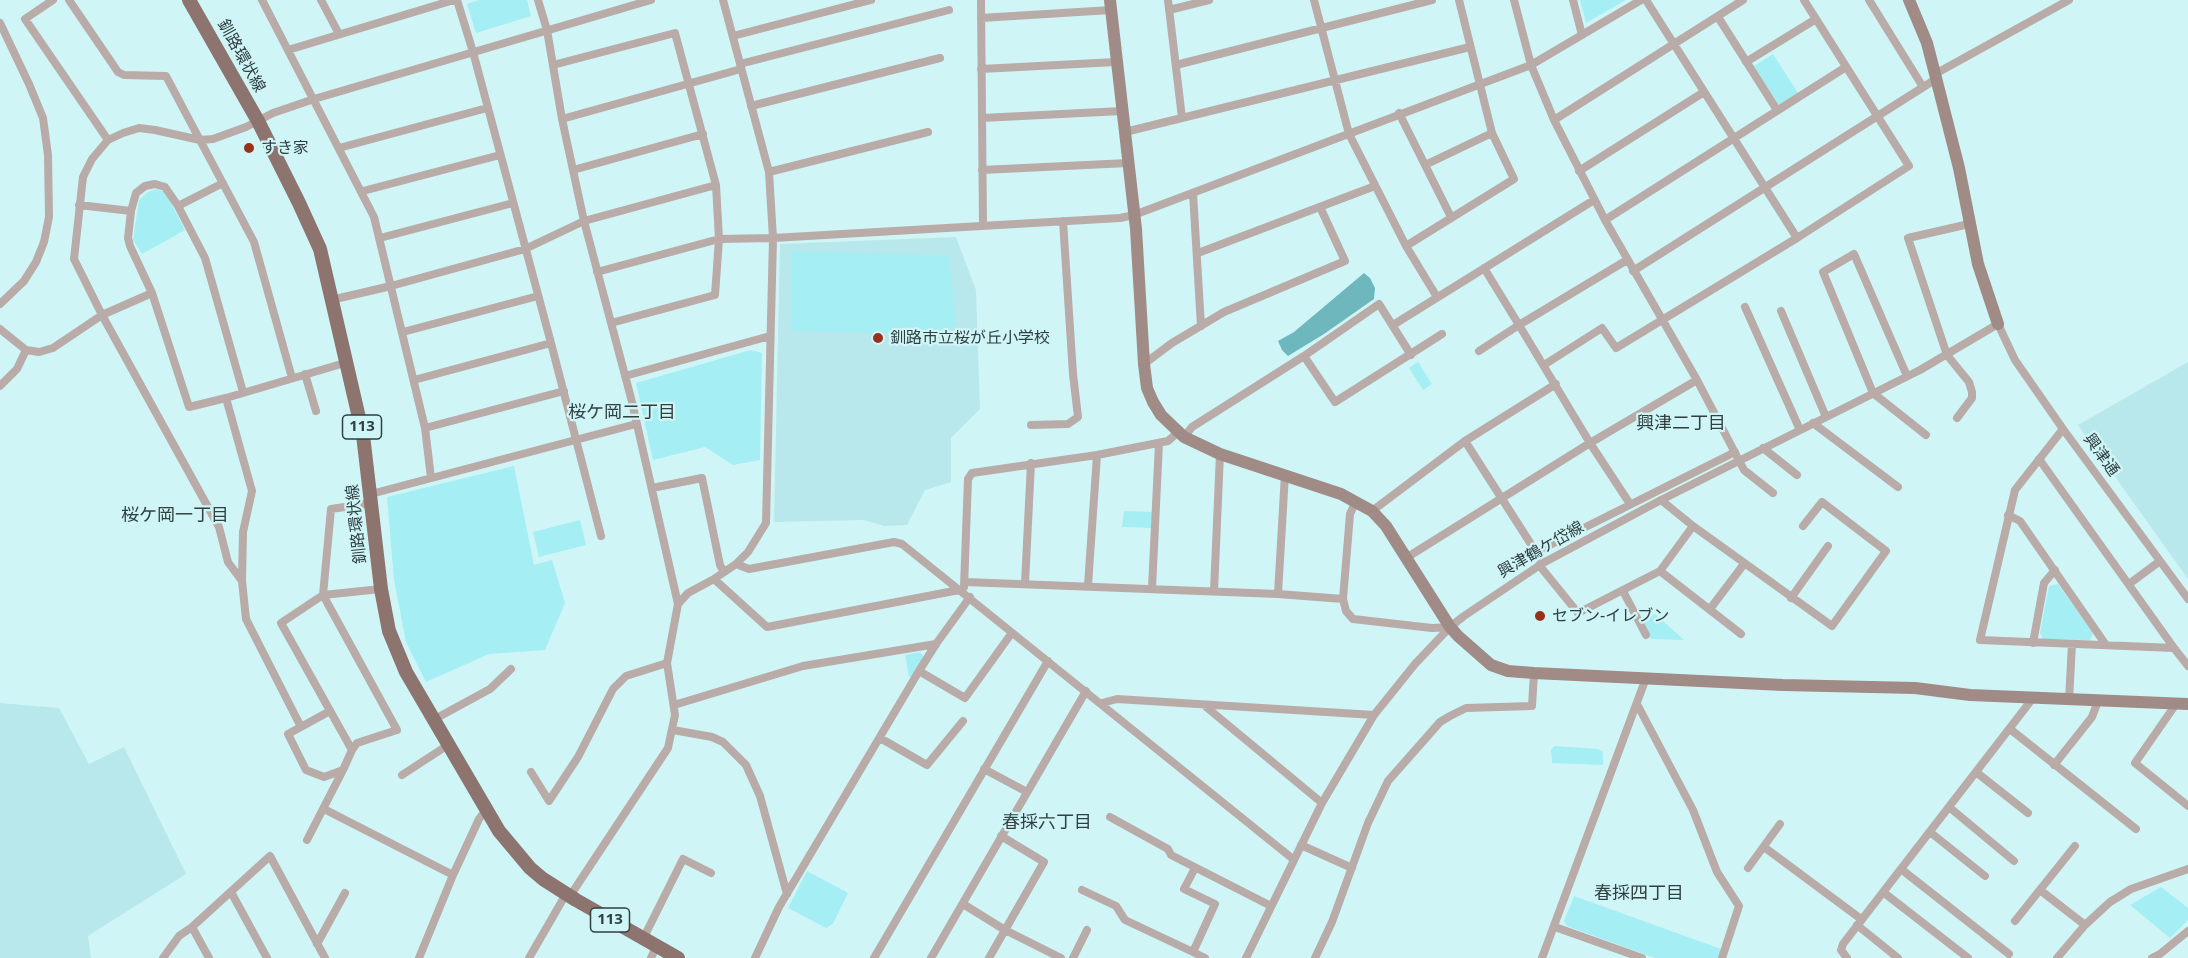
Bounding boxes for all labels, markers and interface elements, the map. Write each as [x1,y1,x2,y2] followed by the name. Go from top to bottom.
[213,16,269,96] street label: 釧路環状線
[261,138,309,158] place label: すき家
[242,141,256,155] marker: すき家
[890,328,1050,348] place label: 釧路市立桜が丘小学校
[871,331,885,345] marker: 釧路市立桜が丘小学校
[568,402,676,424] district label: 桜ケ岡二丁目
[1636,413,1726,435] district label: 興津二丁目
[342,415,382,439] road number: 113
[2079,430,2123,480] street label: 興津通
[343,483,371,565] street label: 釧路環状線
[121,505,229,527] district label: 桜ケ岡一丁目
[1495,518,1587,582] street label: 興津鶴ケ岱線
[1552,606,1669,626] place label: セブン-イレブン
[1533,609,1547,623] marker: セブン-イレブン
[1002,812,1092,834] district label: 春採六丁目
[1594,883,1684,905] district label: 春採四丁目
[590,908,630,932] road number: 113

